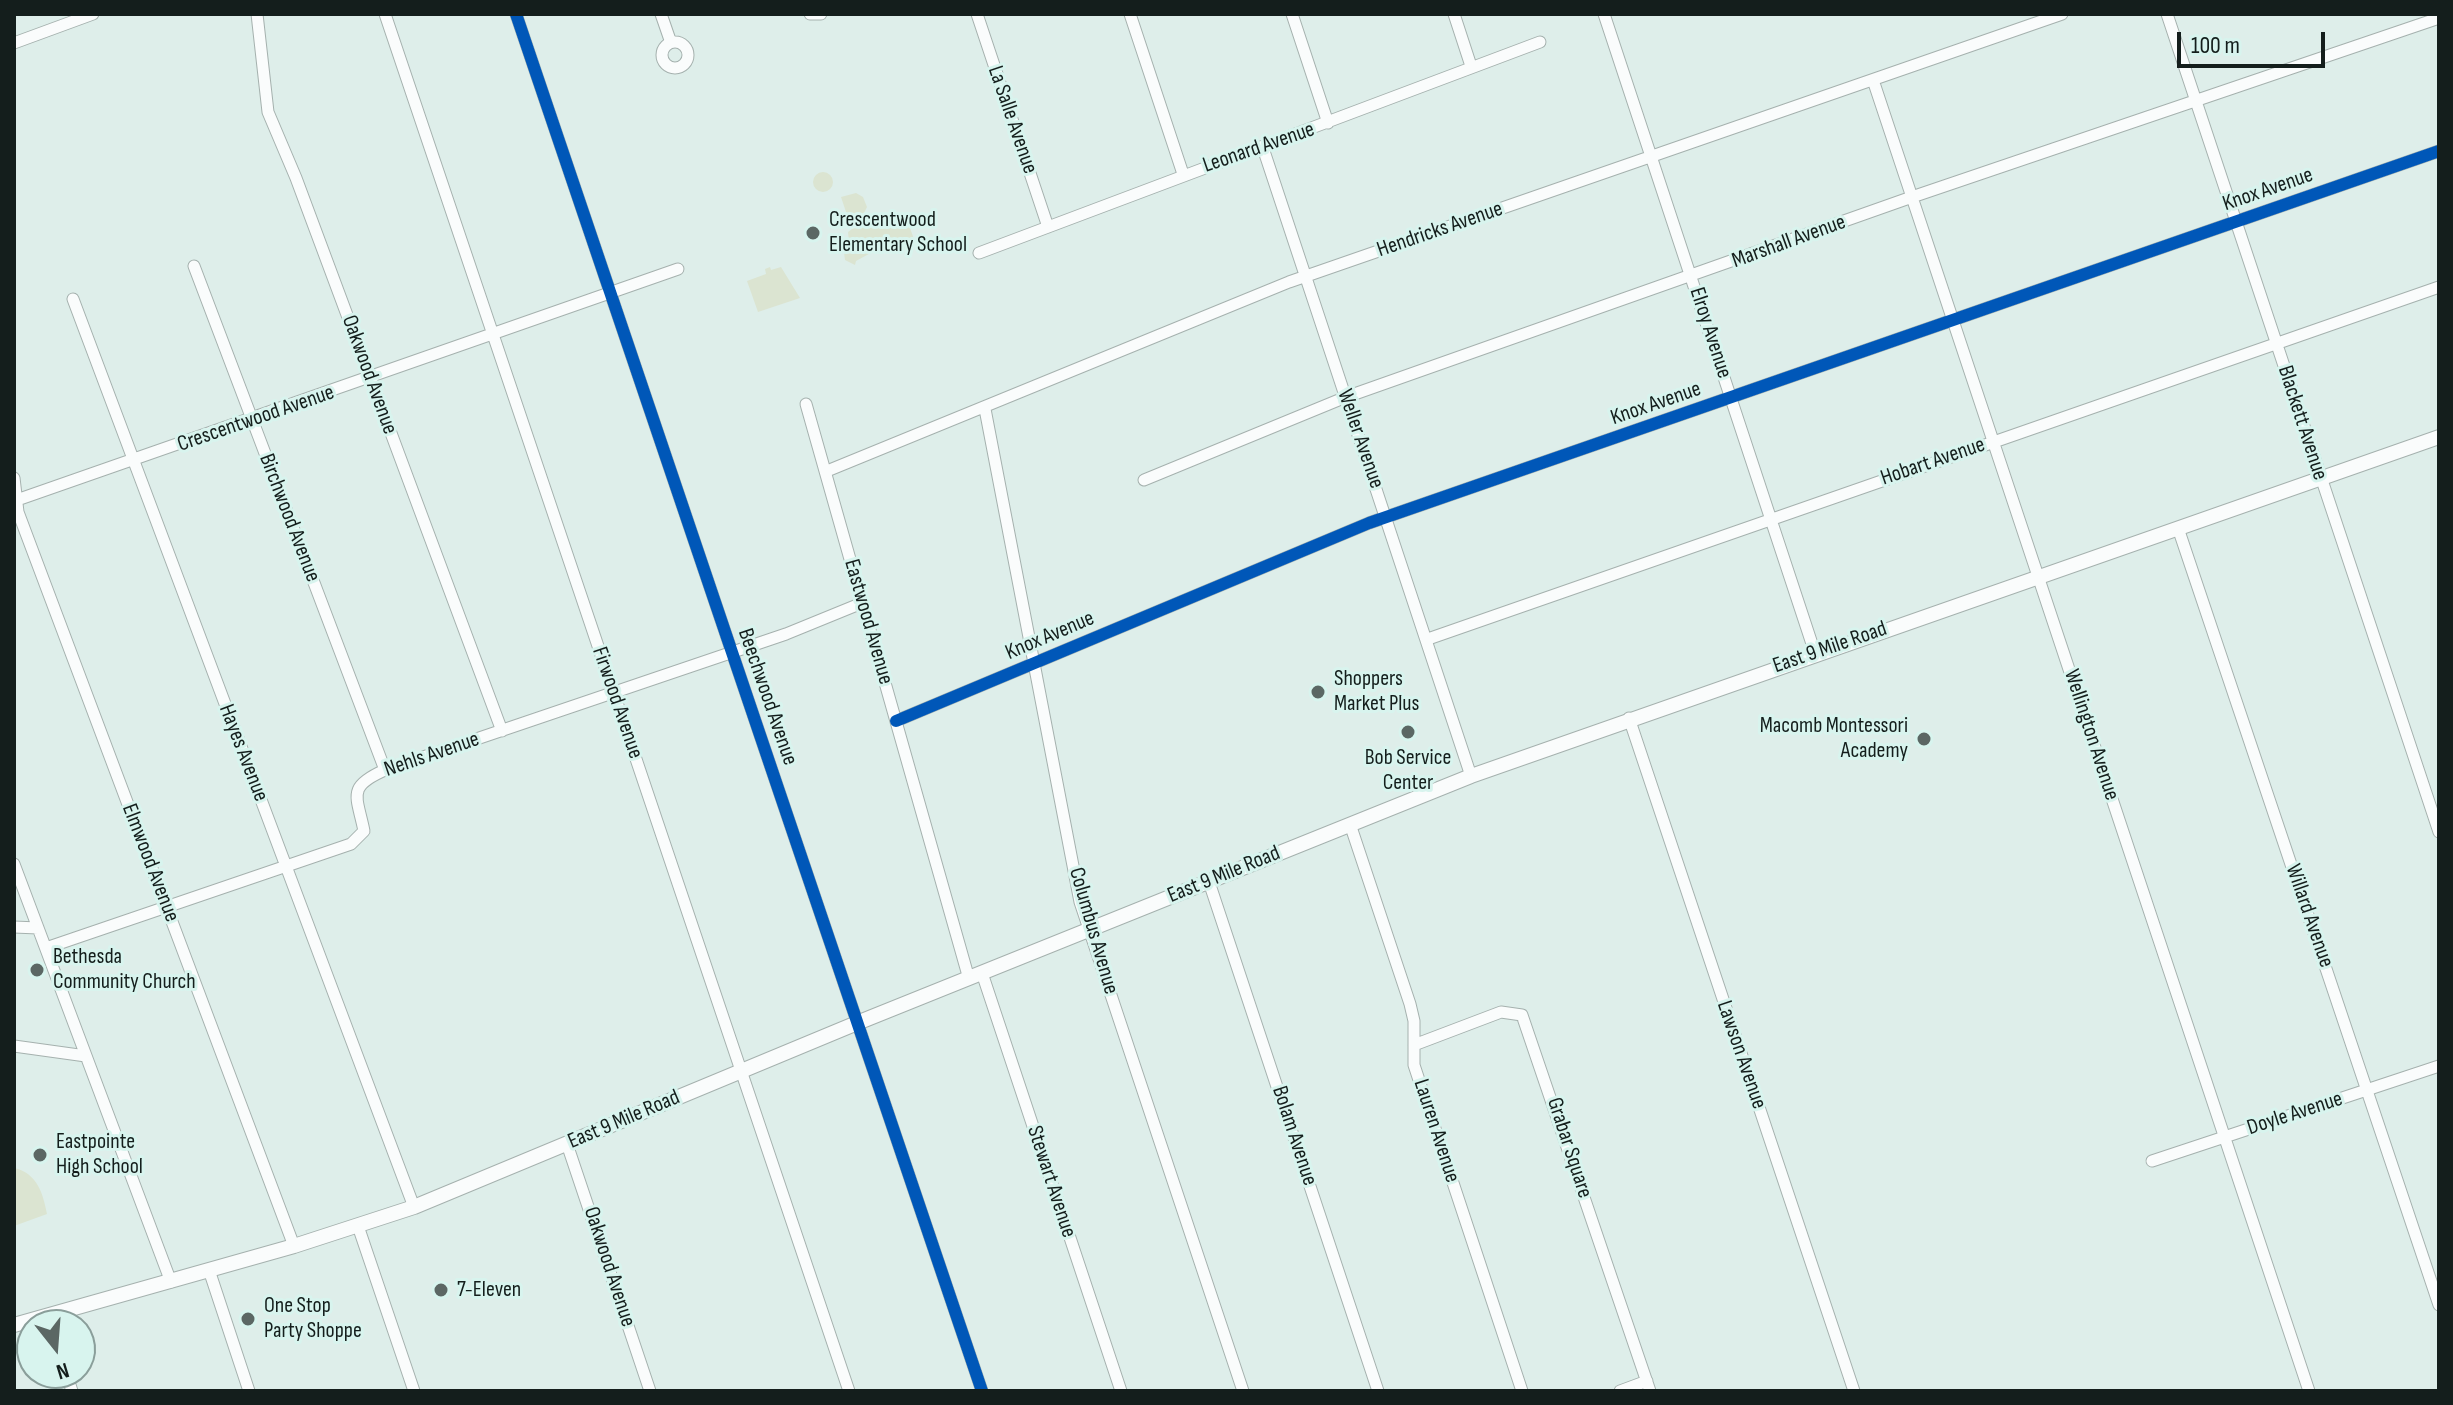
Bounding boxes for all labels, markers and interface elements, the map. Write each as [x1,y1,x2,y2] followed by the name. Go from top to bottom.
[2181,16,2329,66] scale bar
[2191,31,2240,60] text: 100 m
[981,63,1043,177] street label: La Salle Avenue
[1200,117,1318,179] street label: Leonard Avenue
[2219,162,2317,218] street label: Knox Avenue
[1374,196,1506,264] street label: Hendricks Avenue
[829,207,967,258] place label: Crescentwood Elementary School
[1729,209,1849,275] street label: Marshall Avenue
[804,224,822,242] marker: Crescentwood Elementary School
[1683,284,1737,382] street label: Elroy Avenue
[335,312,403,438] street label: Oakwood Avenue
[2271,362,2333,484] street label: Blackett Avenue
[1607,376,1705,432] street label: Knox Avenue
[174,380,338,458] street label: Crescentwood Avenue
[1331,386,1389,492] street label: Weller Avenue
[1877,432,1989,492] street label: Hobart Avenue
[252,450,326,586] street label: Birchwood Avenue
[838,556,898,688] street label: Eastwood Avenue
[1002,606,1098,666] street label: Knox Avenue
[1770,616,1890,680] street label: East 9 Mile Road
[731,625,803,769] street label: Beechwood Avenue
[586,644,648,762] street label: Firwood Avenue
[1334,666,1419,718] place label: Shoppers Market Plus
[2057,666,2125,804] street label: Wellington Avenue
[1309,683,1327,701] marker: Shoppers Market Plus
[212,701,274,805] street label: Hayes Avenue
[1760,713,1908,764] place label: Macomb Montessori Academy
[1399,723,1417,741] marker: Bob Service Center
[381,726,483,784] street label: Nehls Avenue
[1915,730,1933,748] marker: Macomb Montessori Academy
[1365,745,1451,796] place label: Bob Service Center
[115,800,185,926] street label: Elmwood Avenue
[1164,841,1284,909] street label: East 9 Mile Road
[2279,861,2339,971] street label: Willard Avenue
[1062,865,1124,997] street label: Columbus Avenue
[53,944,196,996] place label: Bethesda Community Church
[28,961,46,979] marker: Bethesda Community Church
[1710,997,1772,1113] street label: Lawson Avenue
[1407,1076,1465,1186] street label: Lauren Avenue
[1266,1083,1322,1189] street label: Bolam Avenue
[564,1085,684,1155] street label: East 9 Mile Road
[2244,1086,2346,1142] street label: Doyle Avenue
[1540,1095,1598,1201] street label: Grabar Square
[1021,1123,1081,1241] street label: Stewart Avenue
[56,1129,143,1180] place label: Eastpointe High School
[31,1146,49,1164] marker: Eastpointe High School
[577,1204,641,1330] street label: Oakwood Avenue
[457,1277,521,1303] place label: 7-Eleven
[432,1281,450,1299] marker: 7-Eleven
[264,1293,362,1344] place label: One Stop Party Shoppe
[16,1309,96,1389] north arrow
[239,1310,257,1328] marker: One Stop Party Shoppe
[53,1356,72,1385] text: N

